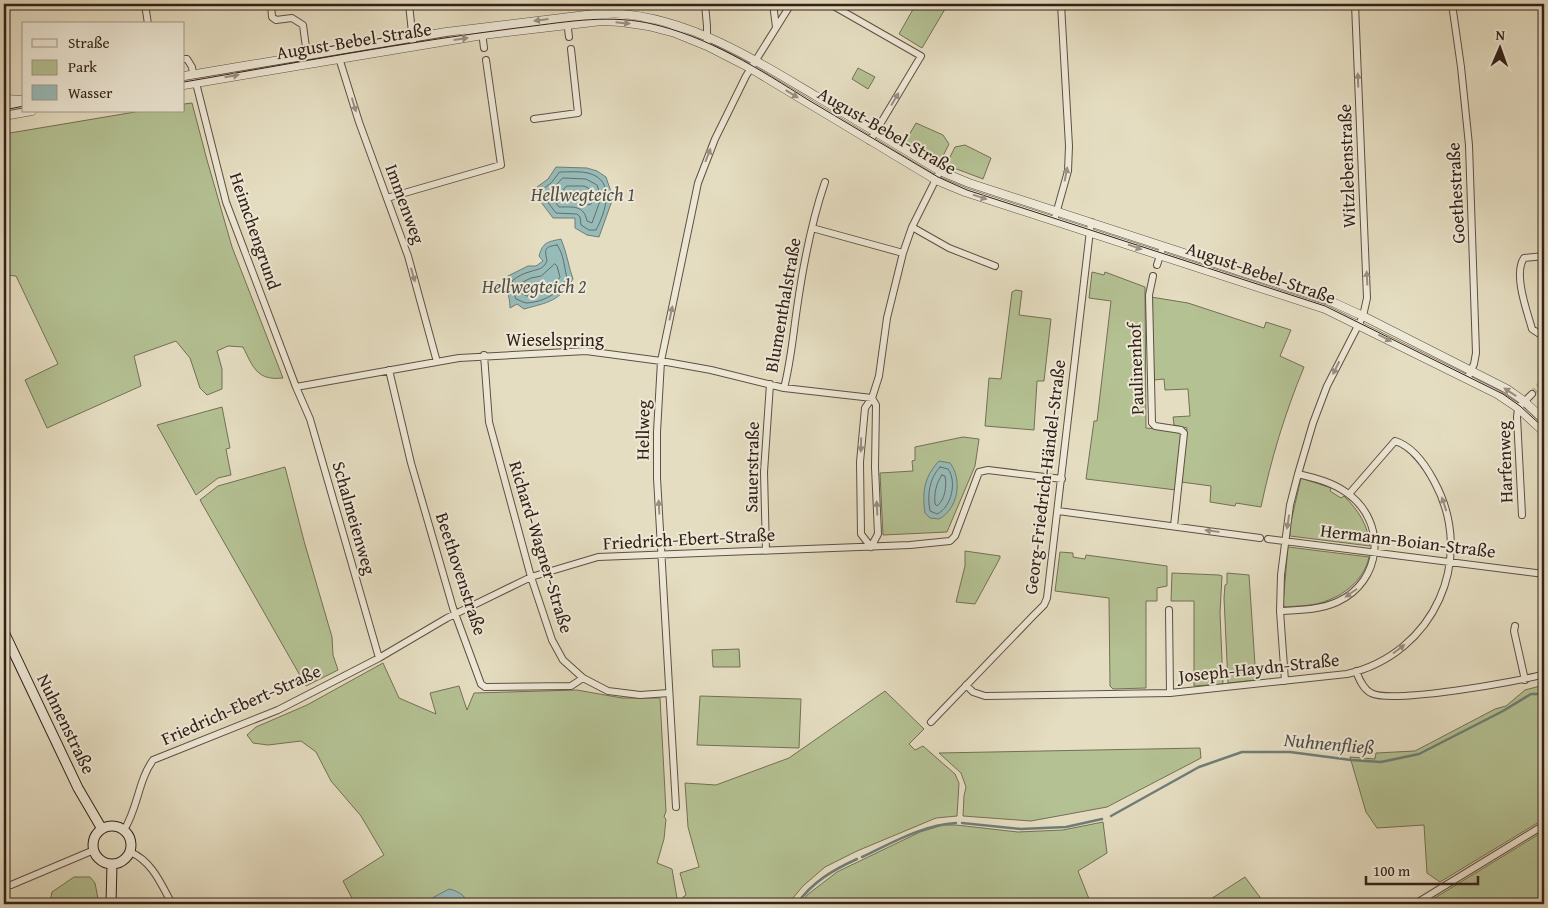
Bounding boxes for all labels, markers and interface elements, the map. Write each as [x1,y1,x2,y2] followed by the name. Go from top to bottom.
[274,15,433,66] street label: August-Bebel-Straße
[533,16,549,24] one-way arrow
[615,19,631,27] one-way arrow
[22,22,185,112] legend
[1476,22,1526,72] north arrow
[1495,25,1506,45] text: N
[68,32,110,53] text: Straße
[454,34,470,42] one-way arrow
[68,56,97,77] text: Park
[224,72,240,80] one-way arrow
[1354,72,1362,88] one-way arrow
[813,80,962,181] street label: August-Bebel-Straße
[68,82,112,103] text: Wasser
[786,89,799,98] one-way arrow
[891,92,900,105] one-way arrow
[350,97,358,112] one-way arrow
[1331,103,1362,229] street label: Witzlebenstraße
[1439,142,1472,244] street label: Goethestraße
[704,147,712,162] one-way arrow
[379,160,432,248] street label: Immenweg
[1063,165,1071,181] one-way arrow
[223,169,288,293] street label: Heimchengrund
[530,180,635,208] water label: Hellwegteich 1
[973,193,988,201] one-way arrow
[1183,234,1340,311] street label: August-Bebel-Straße
[757,235,808,374] street label: Blumenthalstraße
[1127,243,1142,251] one-way arrow
[410,267,418,282] one-way arrow
[1362,269,1370,285] one-way arrow
[481,272,586,300] water label: Hellwegteich 2
[667,305,675,321] one-way arrow
[1120,320,1151,415] street label: Paulinenhof
[506,326,604,353] street label: Wieselspring
[1378,334,1393,342] one-way arrow
[1017,358,1072,596] street label: Georg-Friedrich-Händel-Straße
[1332,361,1340,375] one-way arrow
[1503,387,1517,397] one-way arrow
[628,400,657,460] street label: Hellweg
[737,421,766,513] street label: Sauerstraße
[1490,421,1519,503] street label: Harfenweg
[857,437,865,453] one-way arrow
[502,457,581,636] street label: Richard-Wagner-Straße
[325,458,384,578] street label: Schalmeienweg
[1440,497,1447,512] one-way arrow
[654,498,662,514] one-way arrow
[872,500,880,516] one-way arrow
[429,509,494,639] street label: Beethovenstraße
[1283,514,1291,530] one-way arrow
[1319,516,1497,565] street label: Hermann-Boian-Straße
[602,521,776,556] street label: Friedrich-Ebert-Straße
[1203,527,1219,535] one-way arrow
[1344,588,1358,598] one-way arrow
[1392,644,1406,654] one-way arrow
[1175,646,1341,690] street label: Joseph-Haydn-Straße
[157,657,325,752] street label: Friedrich-Ebert-Straße
[31,669,102,778] street label: Nuhnenstraße
[1282,725,1375,761] water label: Nuhnenfließ
[1366,853,1478,885] scale bar
[1373,860,1411,881] text: 100 m

